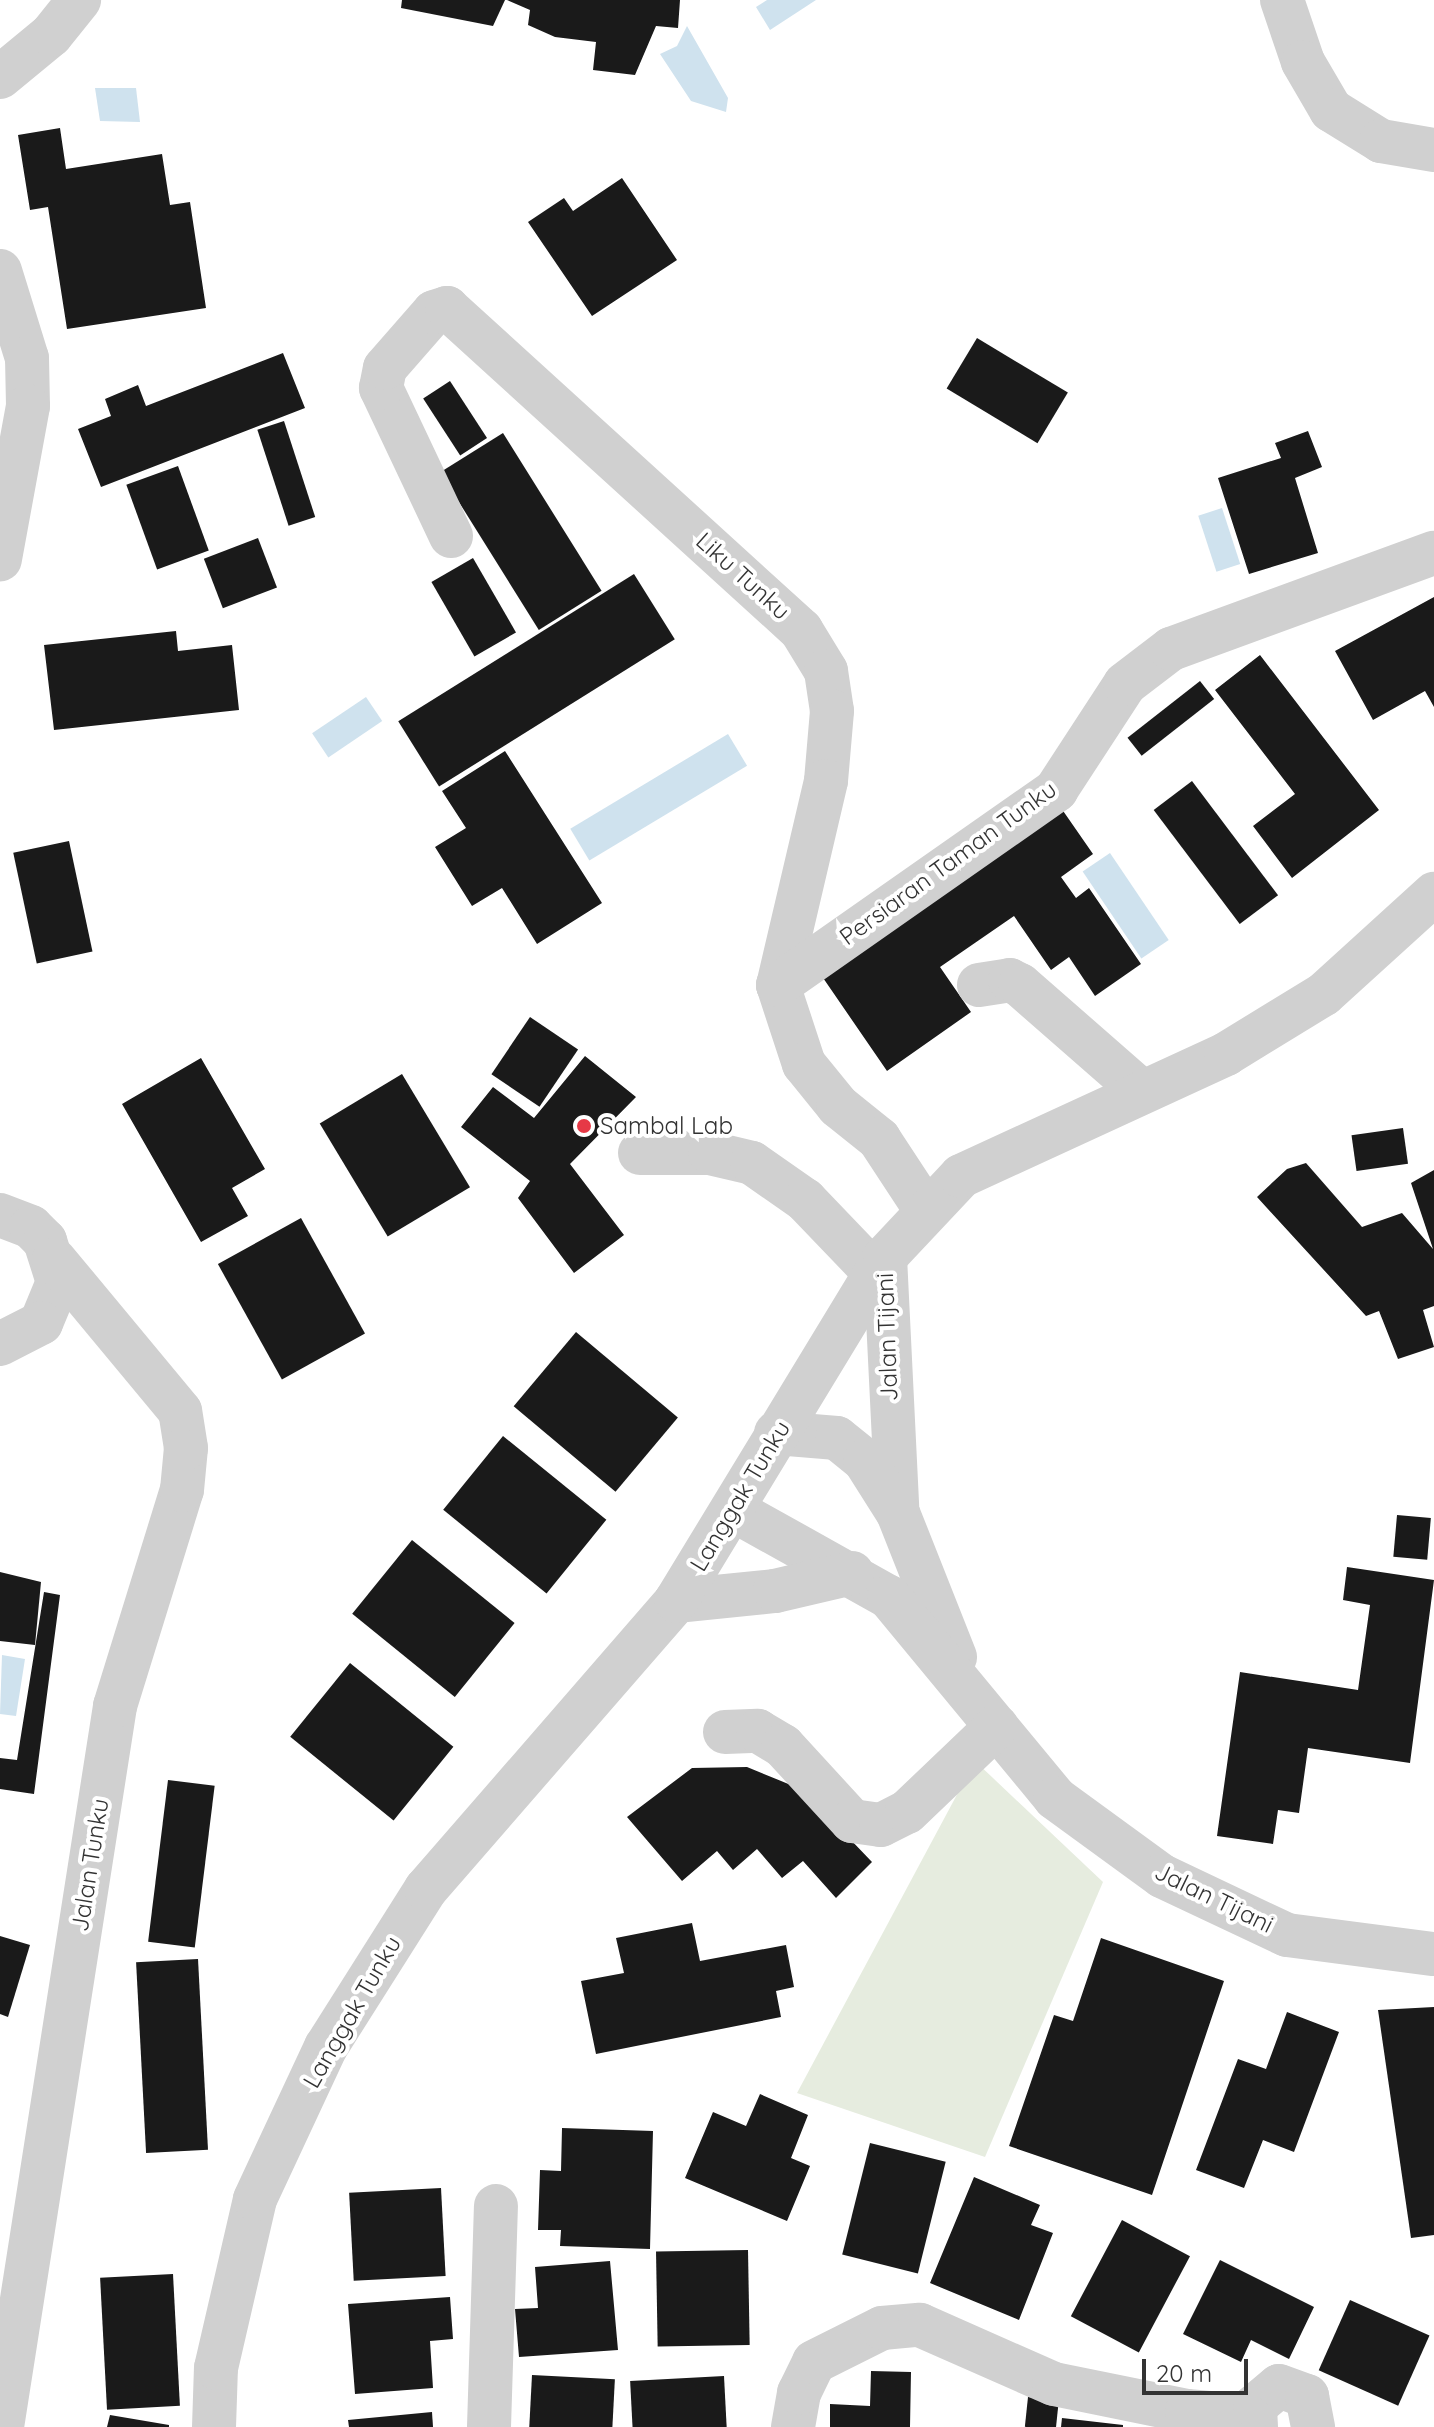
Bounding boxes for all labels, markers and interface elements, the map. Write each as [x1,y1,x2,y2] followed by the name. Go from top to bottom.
[690,526,796,626] street label: Liku Tunku
[834,775,1062,951] street label: Persiaran Taman Tunku
[600,1112,733,1140] place label: Sambal Lab
[575,1117,593,1135] marker: Sambal Lab
[870,1272,904,1402] street label: Jalan Tijani
[684,1416,796,1576] street label: Langgak Tunku
[65,1796,115,1934] street label: Jalan Tunku
[1150,1857,1278,1939] street label: Jalan Tijani
[297,1931,407,2093] street label: Langgak Tunku
[1146,2343,1252,2393] scale bar
[1156,2358,1212,2388] text: 20 m

